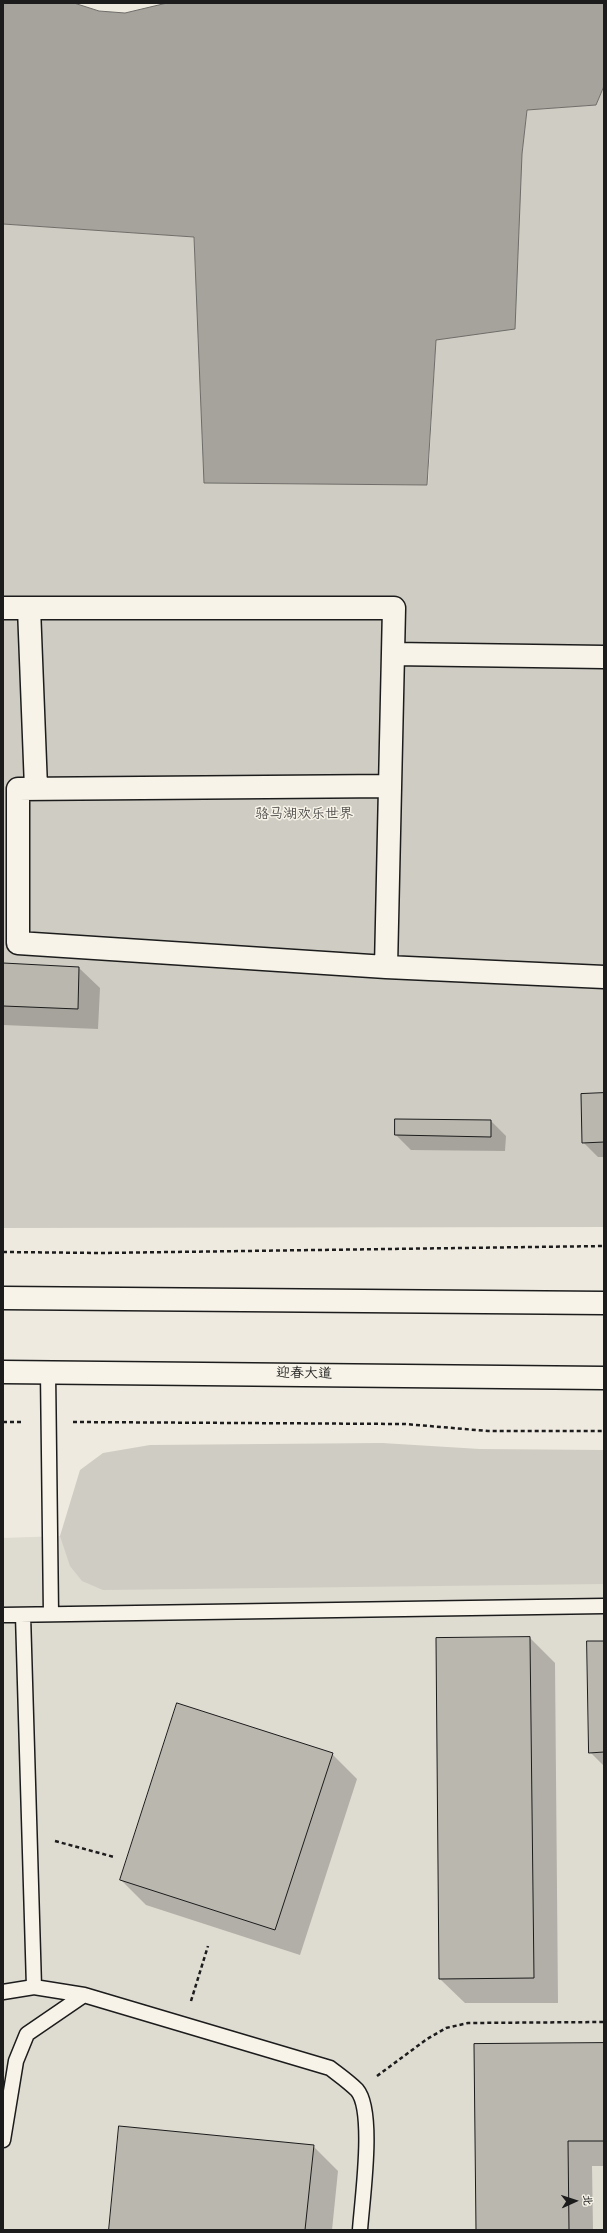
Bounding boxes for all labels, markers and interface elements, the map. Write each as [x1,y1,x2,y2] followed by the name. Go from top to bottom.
[255,808,353,824] park label: 骆马湖欢乐世界
[276,1366,332,1384] street label: 迎春大道
[555,2181,595,2221] north arrow
[578,2194,596,2206] text: 北

